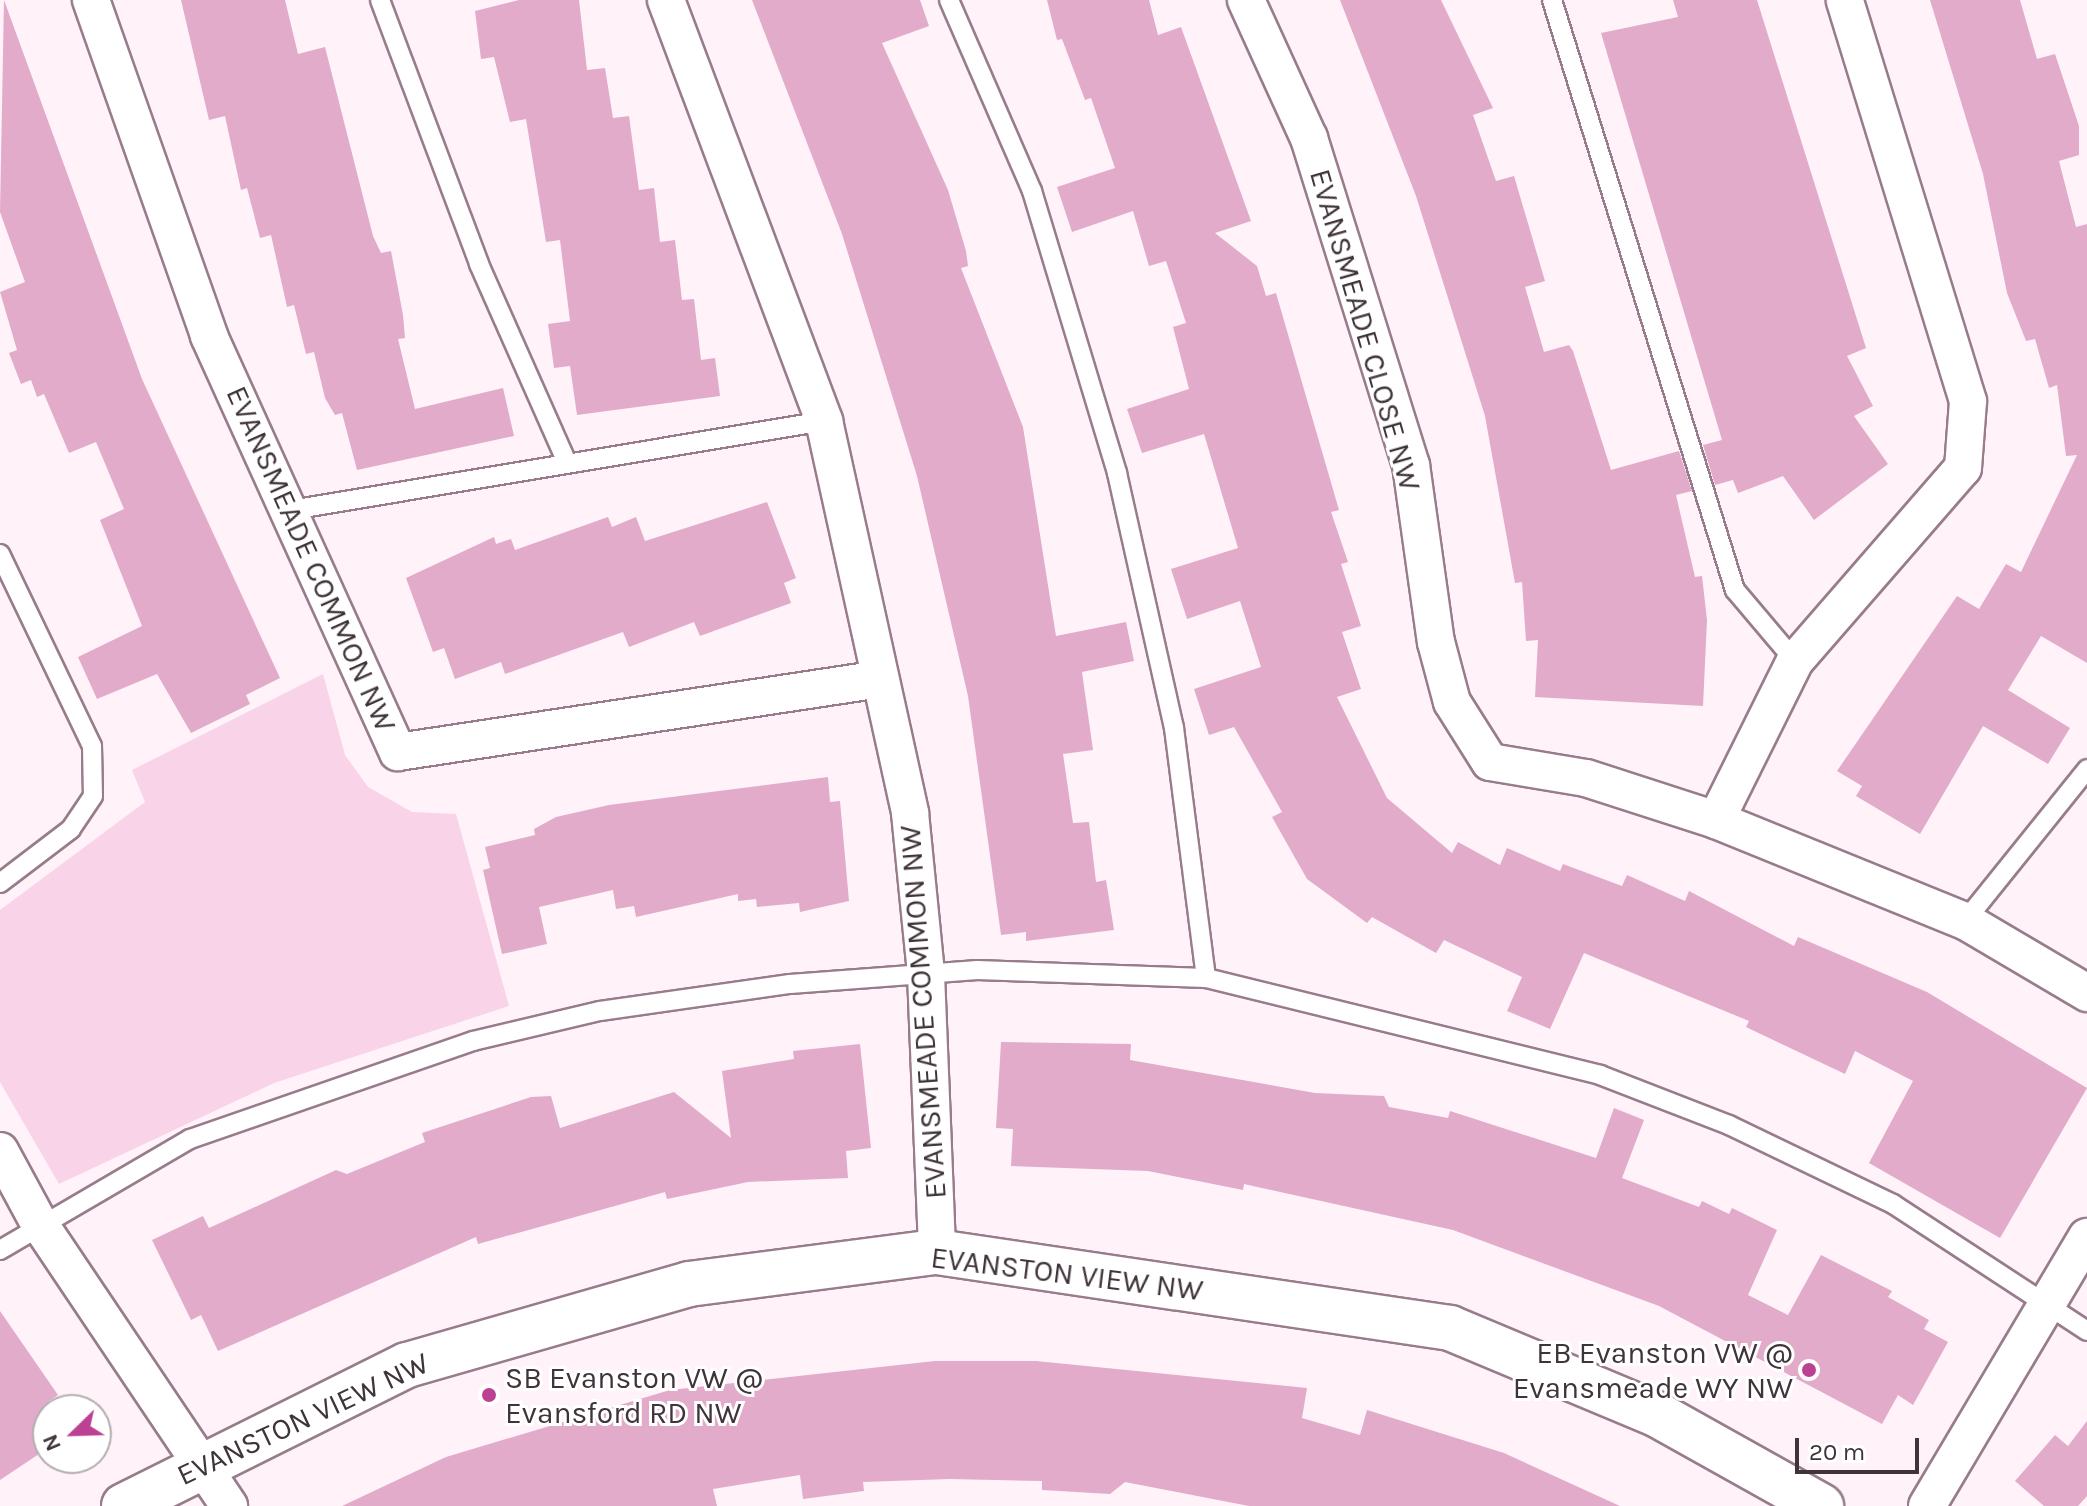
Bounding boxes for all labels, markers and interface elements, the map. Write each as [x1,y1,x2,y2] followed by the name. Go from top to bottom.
[1302,165,1428,495] street label: EVANSMEADE CLOSE NW
[218,380,404,738] street label: EVANSMEADE COMMON NW
[892,824,954,1200] street label: EVANSMEADE COMMON NW
[929,1239,1205,1309] street label: EVANSTON VIEW NW
[1513,1335,1793,1406] place label: EB Evanston VW @ Evansmeade WY NW
[171,1345,435,1493] street label: EVANSTON VIEW NW
[505,1360,763,1430] place label: SB Evanston VW @ Evansford RD NW
[1800,1361,1818,1379] marker: EB Evanston VW @ Evansmeade WY NW
[480,1386,498,1404] marker: SB Evanston VW @ Evansford RD NW
[32,1394,112,1474] north arrow
[1799,1422,1923,1472] scale bar
[37,1430,67,1455] text: N
[1809,1438,1865,1466] text: 20 m

